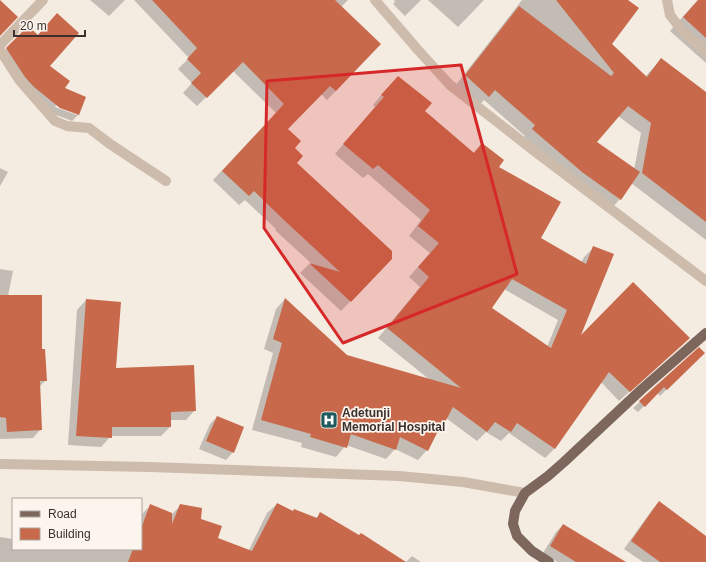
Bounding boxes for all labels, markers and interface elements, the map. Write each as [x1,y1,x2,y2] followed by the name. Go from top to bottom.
[14,12,85,38] scale bar
[20,19,47,33] text: 20 m
[342,406,445,434] place label: Adetunji Memorial Hospital
[319,410,339,430] hospital icon: Adetunji Memorial Hospital
[12,498,142,550] legend
[48,507,77,521] text: Road
[48,527,91,541] text: Building

